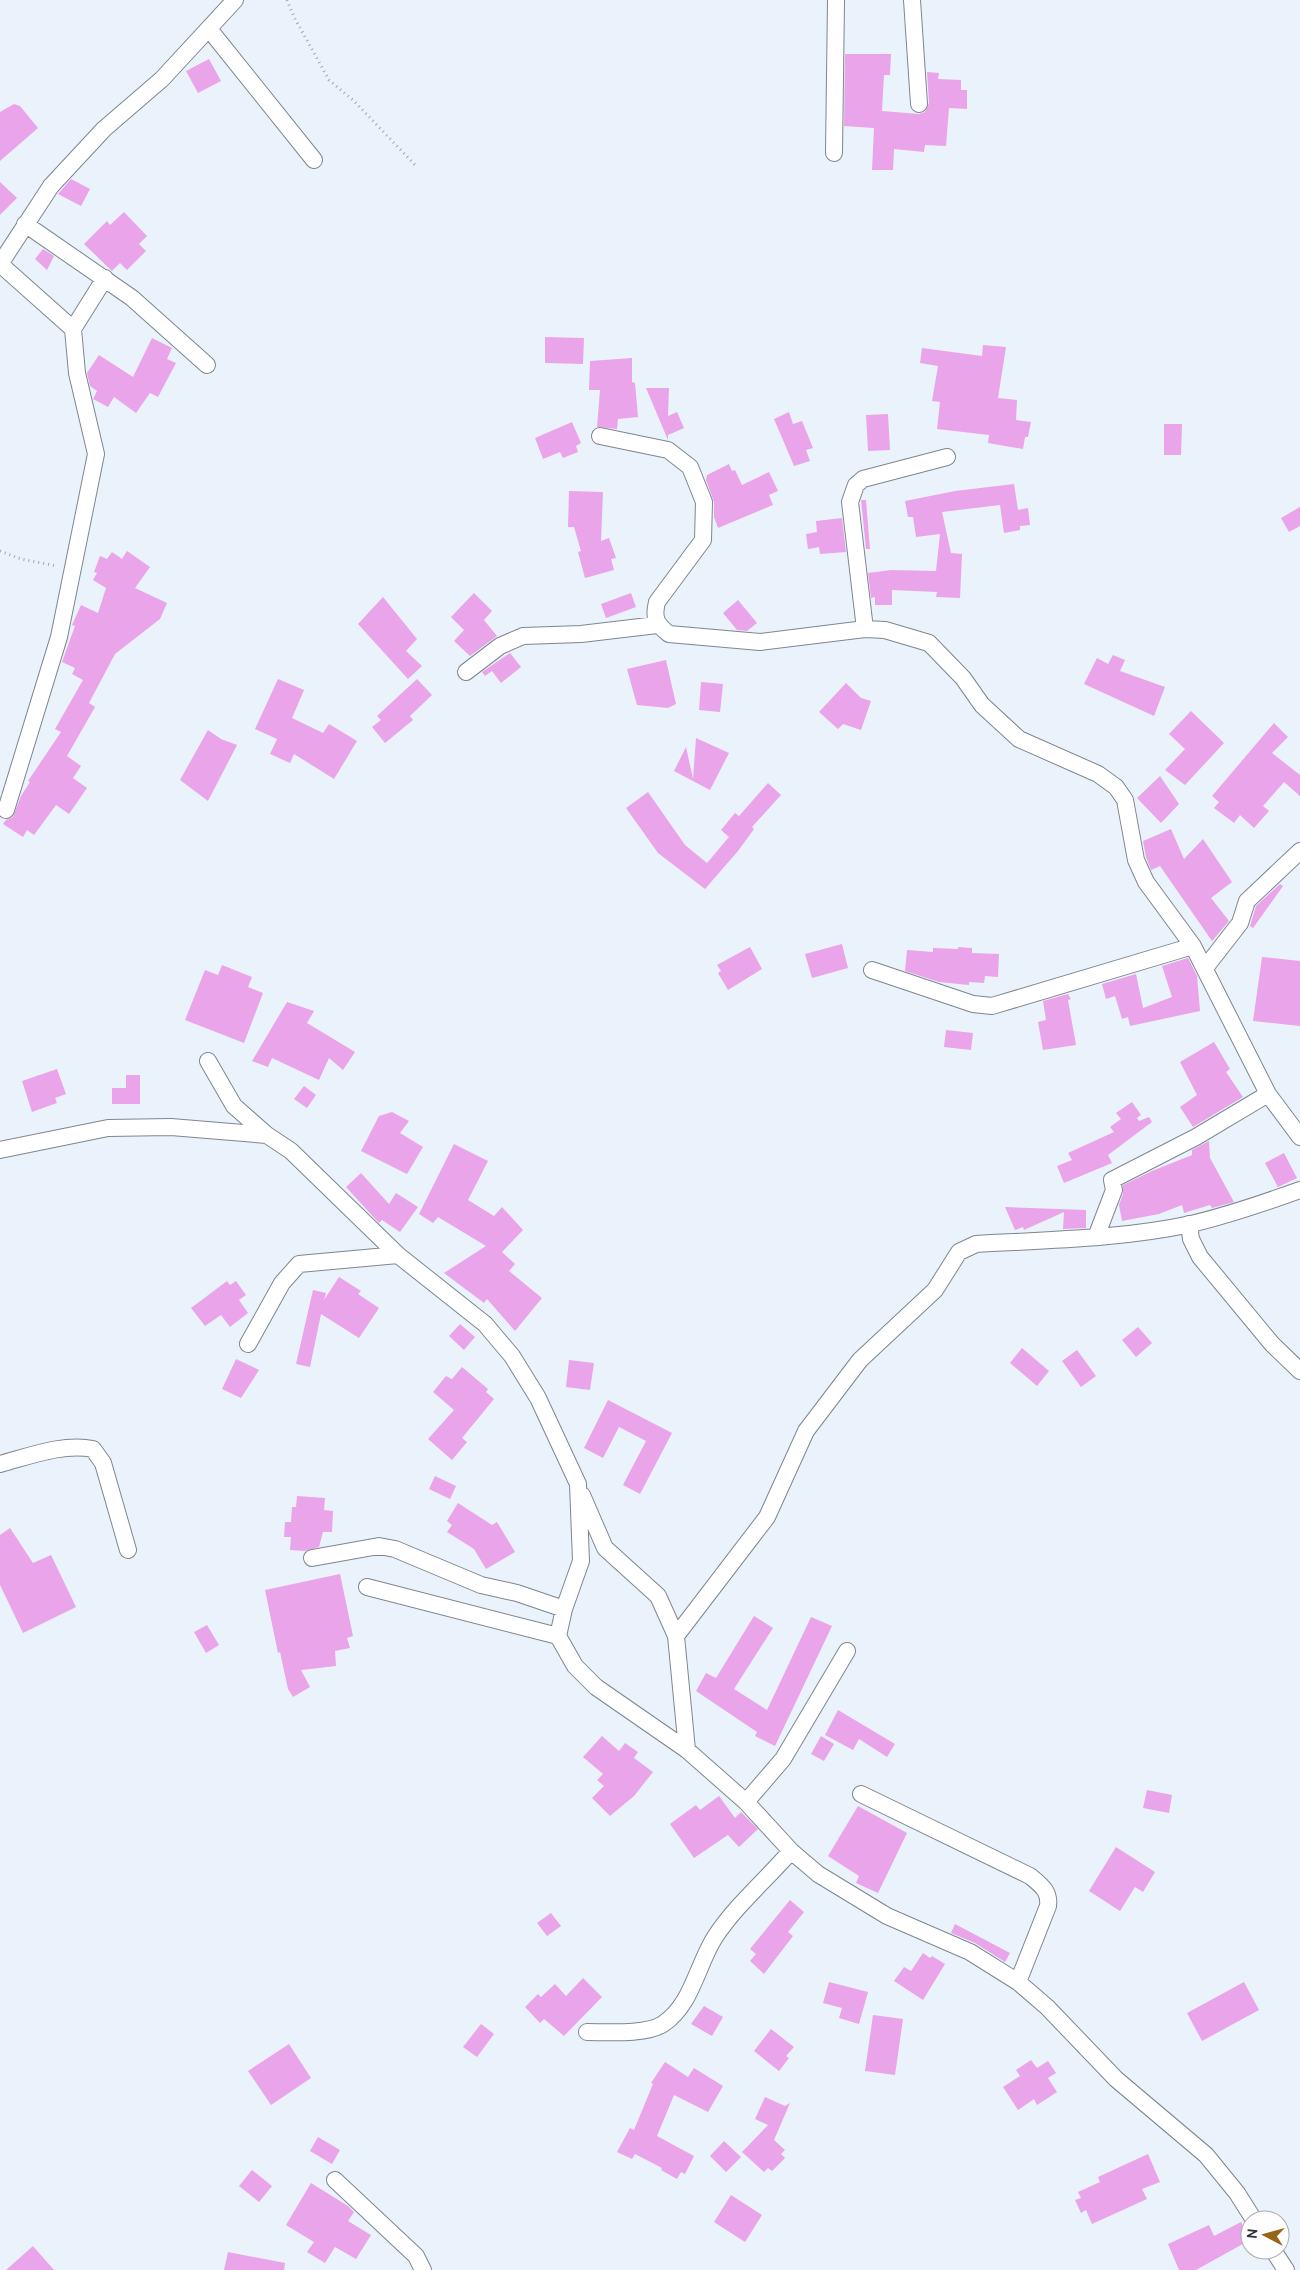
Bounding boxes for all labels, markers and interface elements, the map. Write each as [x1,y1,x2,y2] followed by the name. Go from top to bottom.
[1240,2210,1290,2260] north arrow
[1243,2228,1262,2240] text: N

